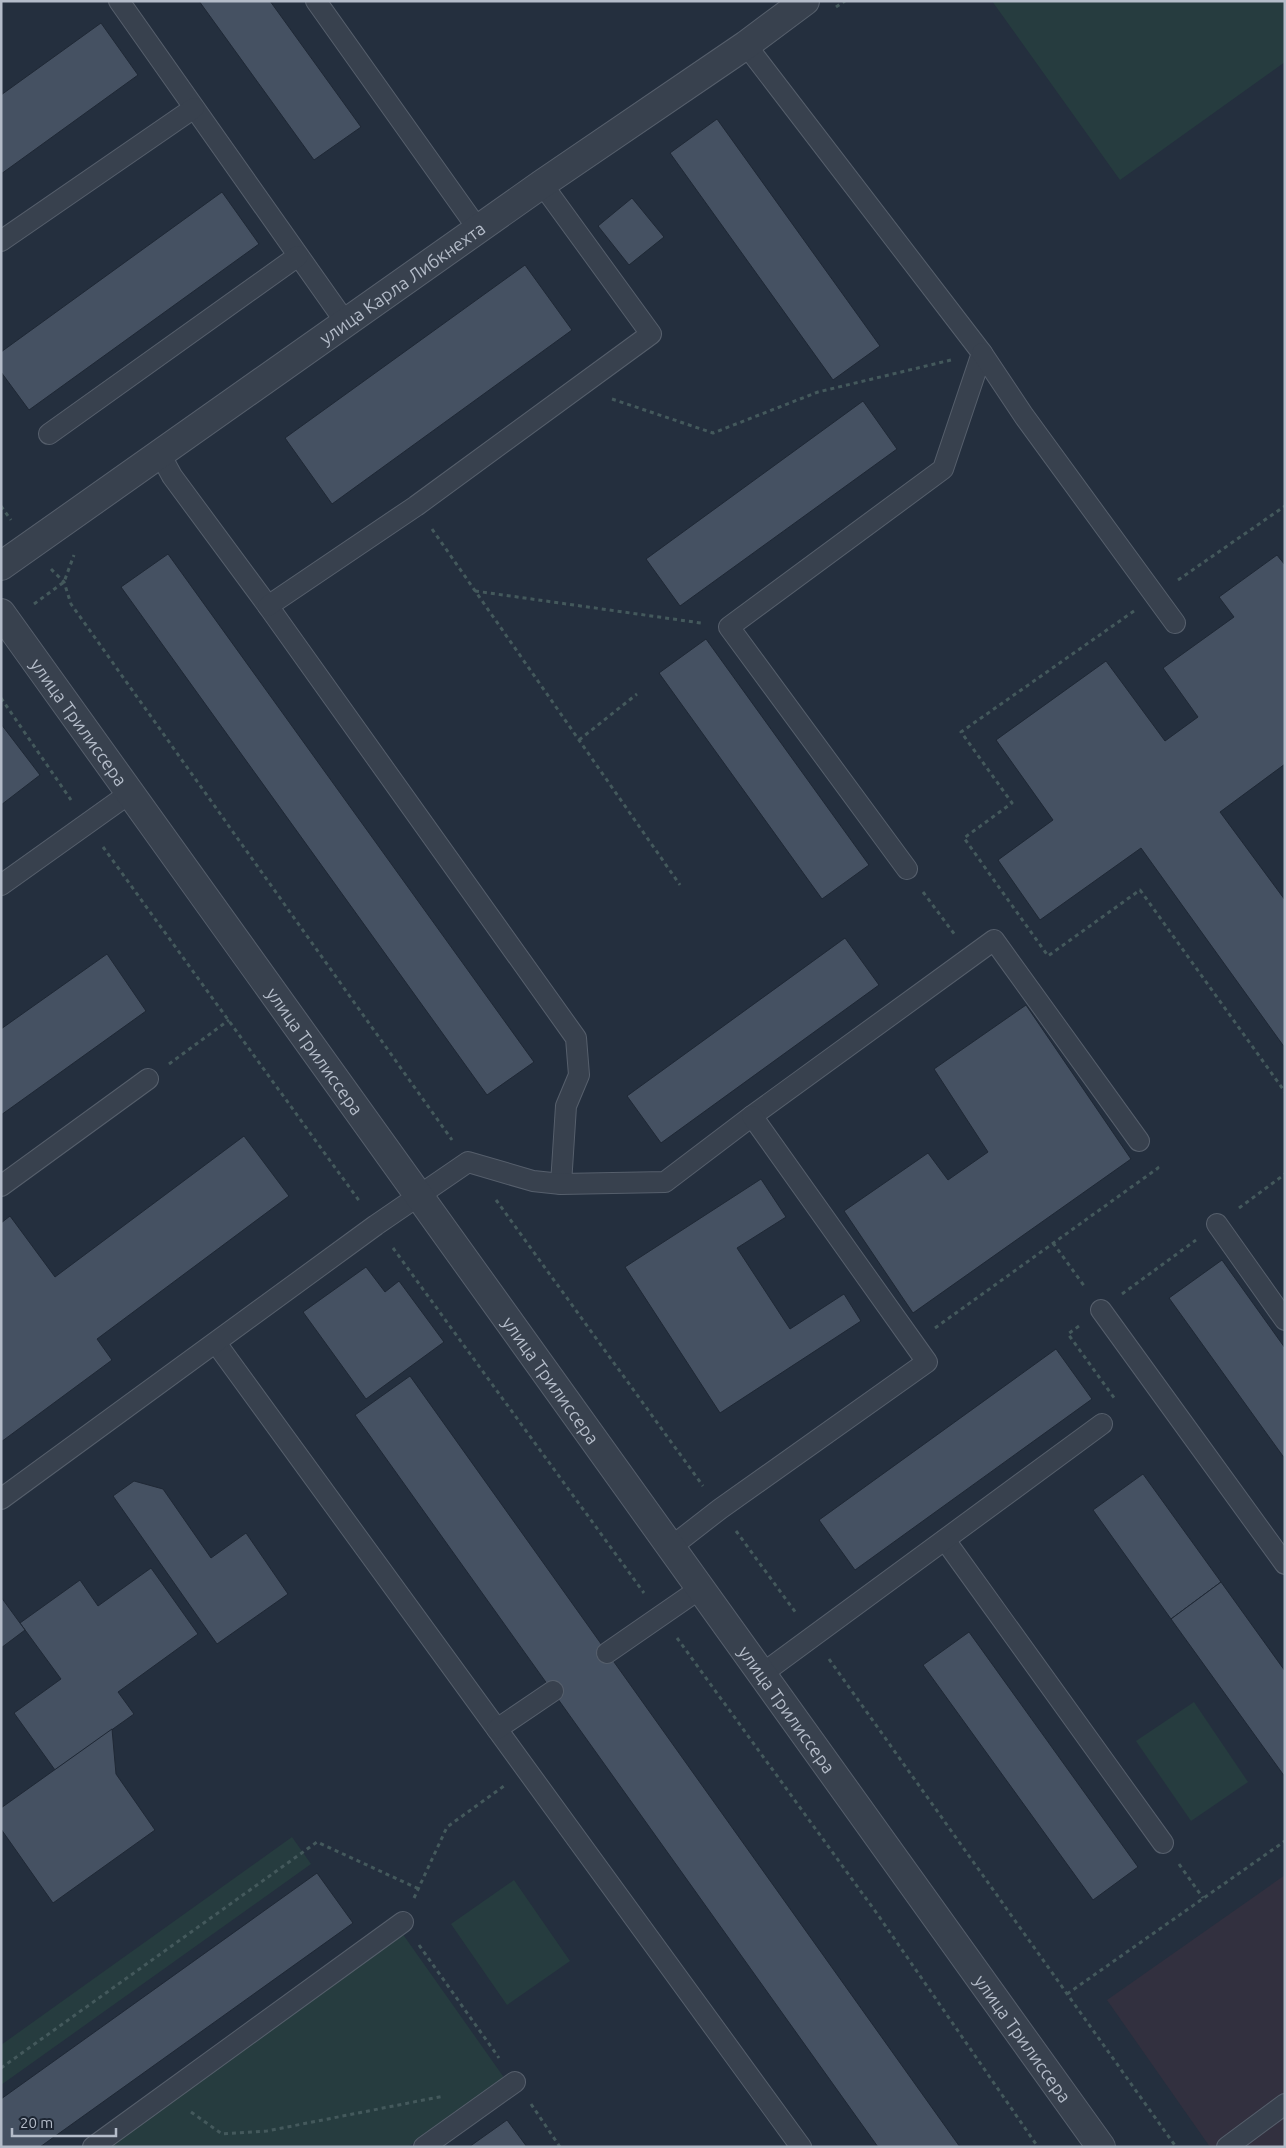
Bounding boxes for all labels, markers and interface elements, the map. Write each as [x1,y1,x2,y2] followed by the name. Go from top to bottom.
[316,218,489,348] street label: улица Карла Либкнехта
[27,654,131,789] street label: улица Трилиссера
[263,984,367,1119] street label: улица Трилиссера
[499,1313,603,1448] street label: улица Трилиссера
[735,1642,839,1777] street label: улица Трилиссера
[971,1971,1075,2106] street label: улица Трилиссера
[12,2106,116,2138] scale bar
[20,2114,53,2131] text: 20 m

